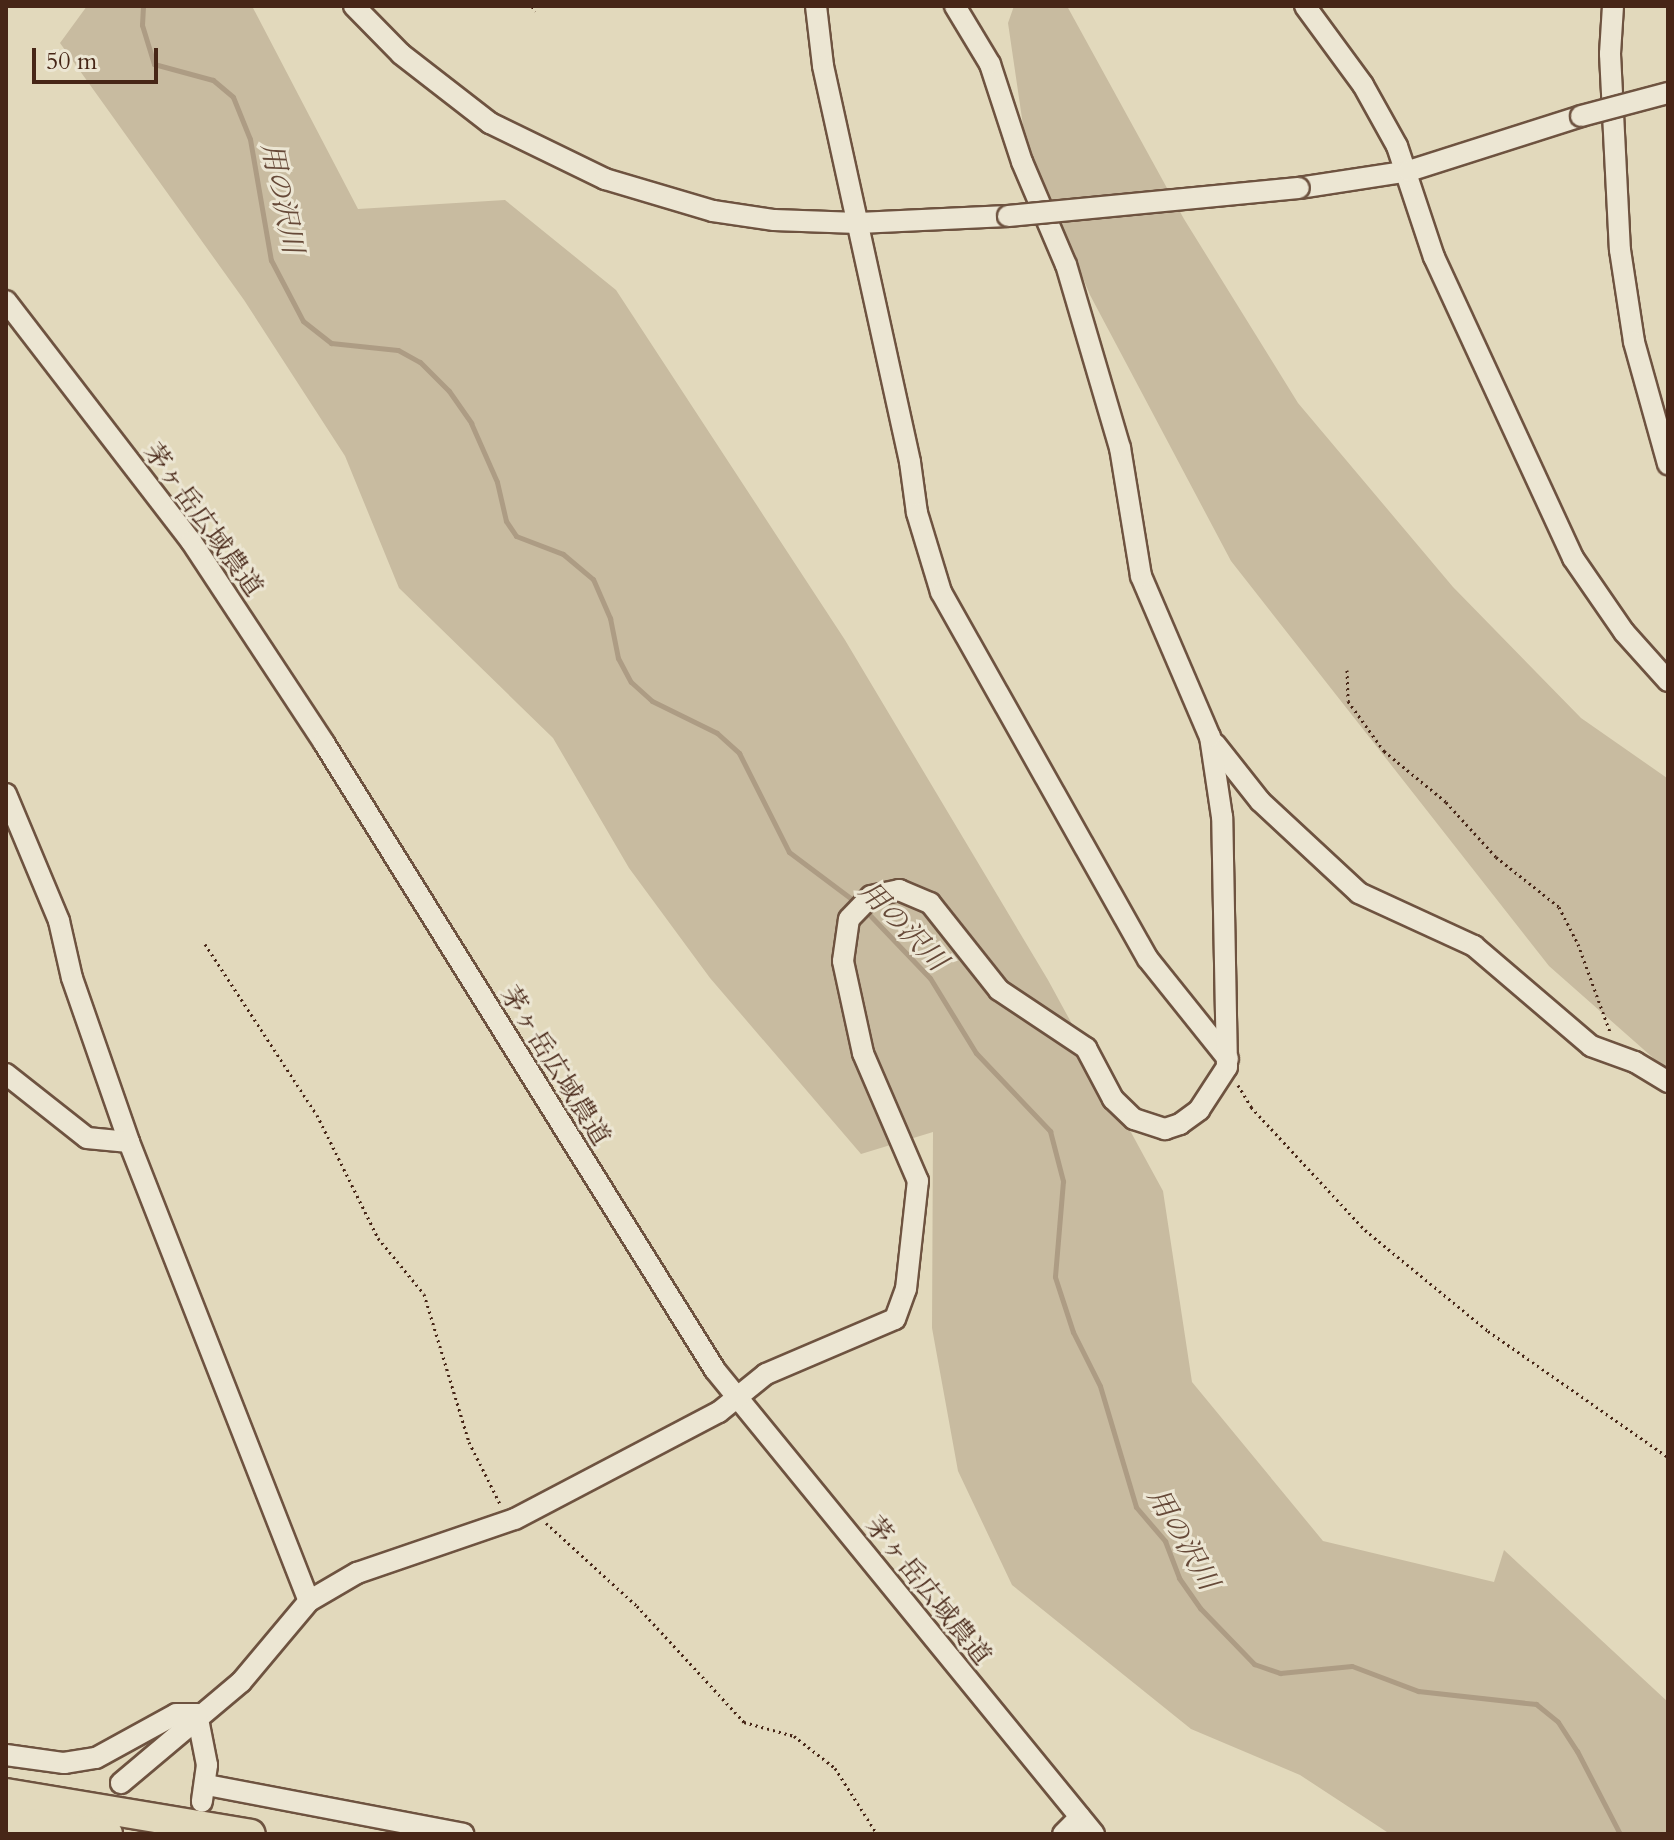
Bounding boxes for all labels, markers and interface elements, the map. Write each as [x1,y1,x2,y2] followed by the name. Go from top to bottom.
[36,32,162,82] scale bar
[46,45,97,78] text: 50 m
[254,140,310,256] water label: 用の沢川
[137,437,269,603] street label: 茅ヶ岳広域農道
[852,874,954,978] water label: 用の沢川
[494,981,616,1151] street label: 茅ヶ岳広域農道
[1140,1482,1226,1596] water label: 用の沢川
[859,1510,997,1672] street label: 茅ヶ岳広域農道

